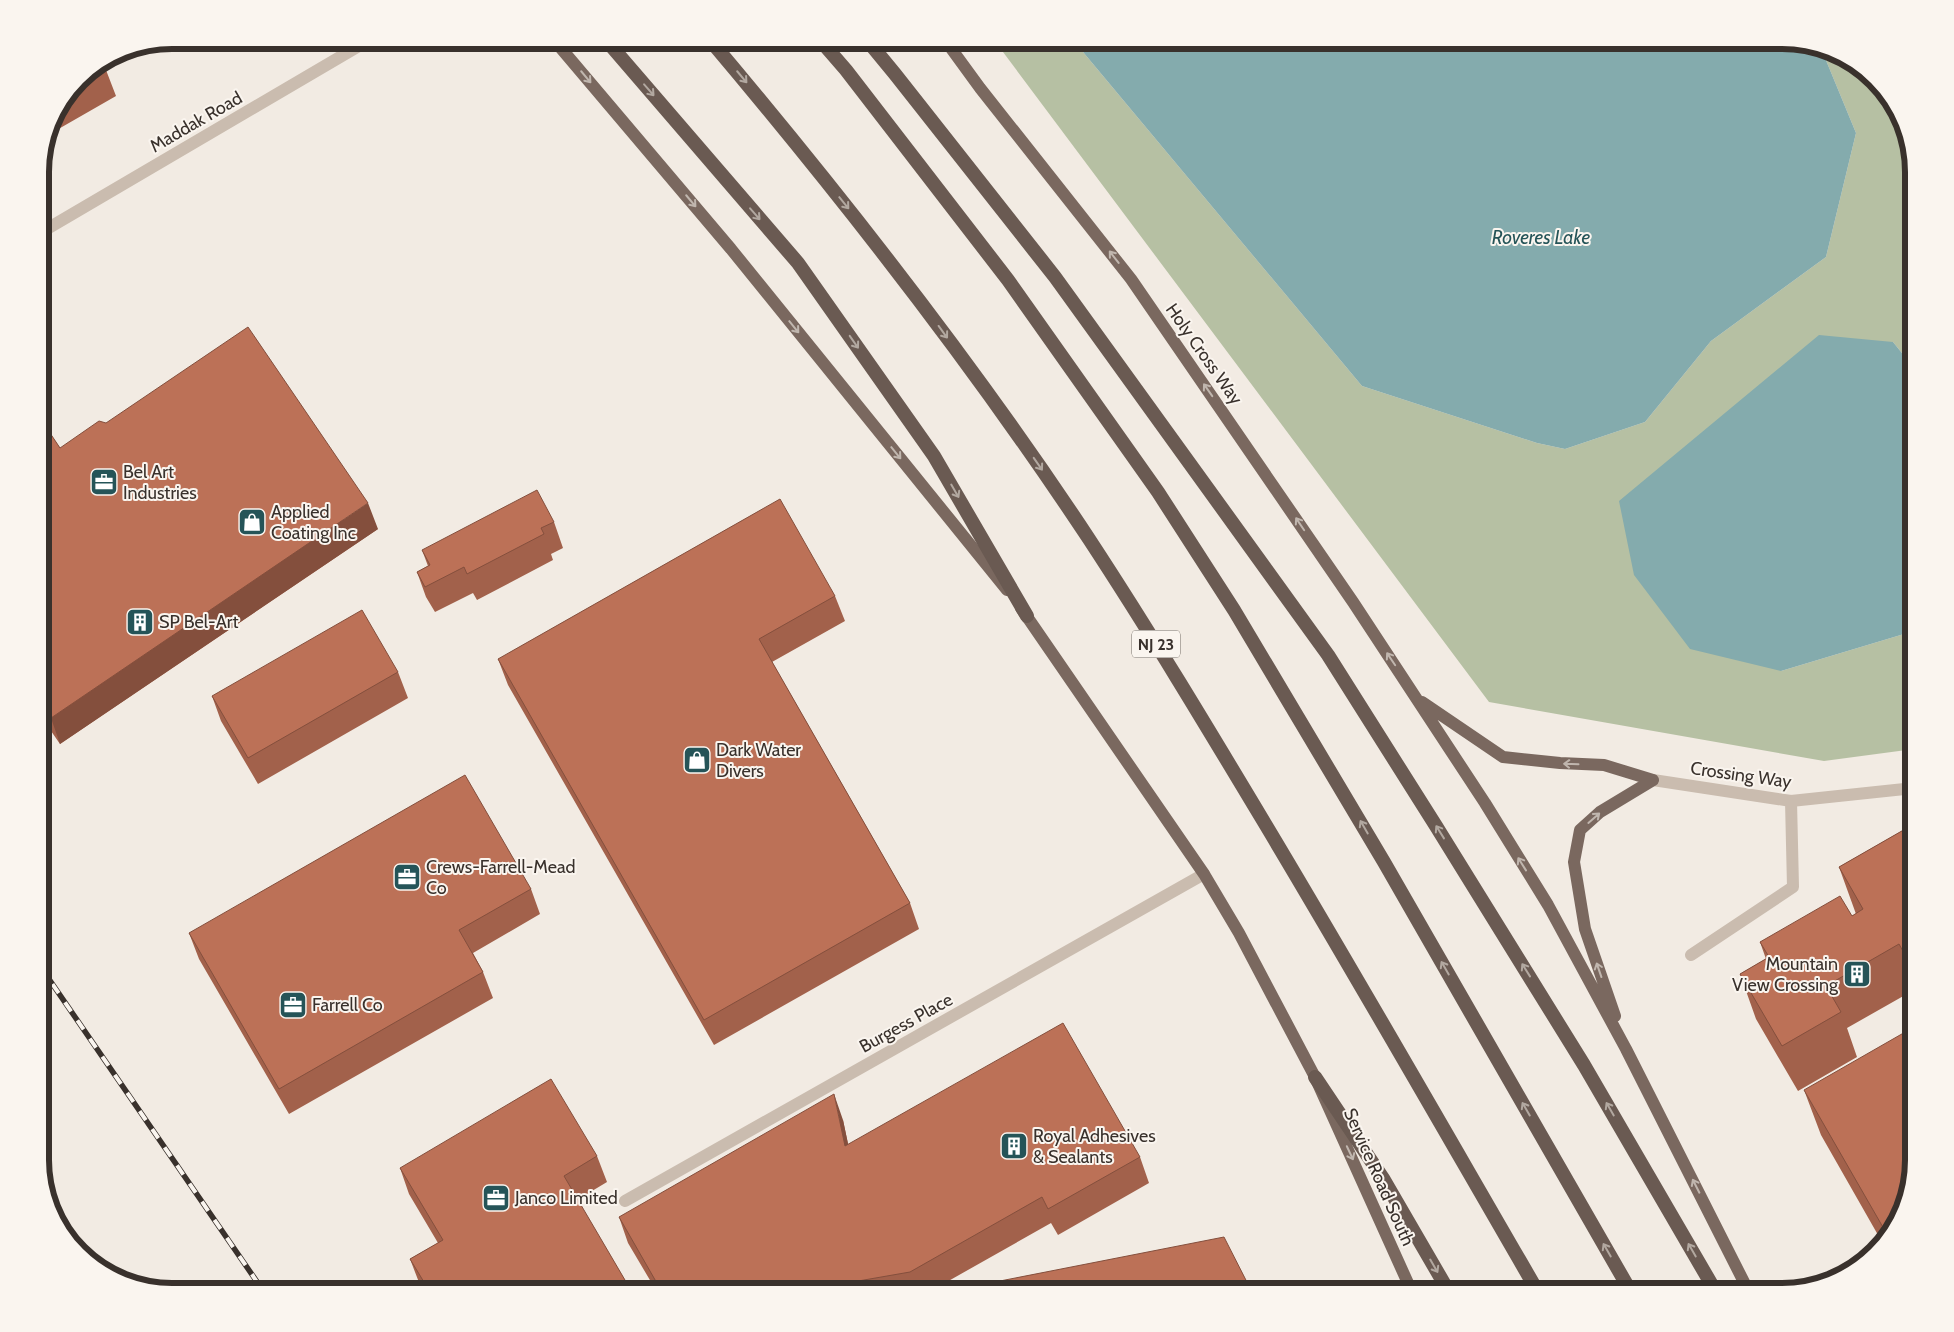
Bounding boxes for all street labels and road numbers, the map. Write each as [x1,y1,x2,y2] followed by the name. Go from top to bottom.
[146,87,246,157] street label: Maddak Road
[1161,299,1247,409] street label: Holy Cross Way
[1132,630,1180,658] road number: NJ 23
[1689,757,1793,793] street label: Crossing Way
[856,988,956,1058] street label: Burgess Place
[1339,1105,1419,1249] street label: Service Road South

